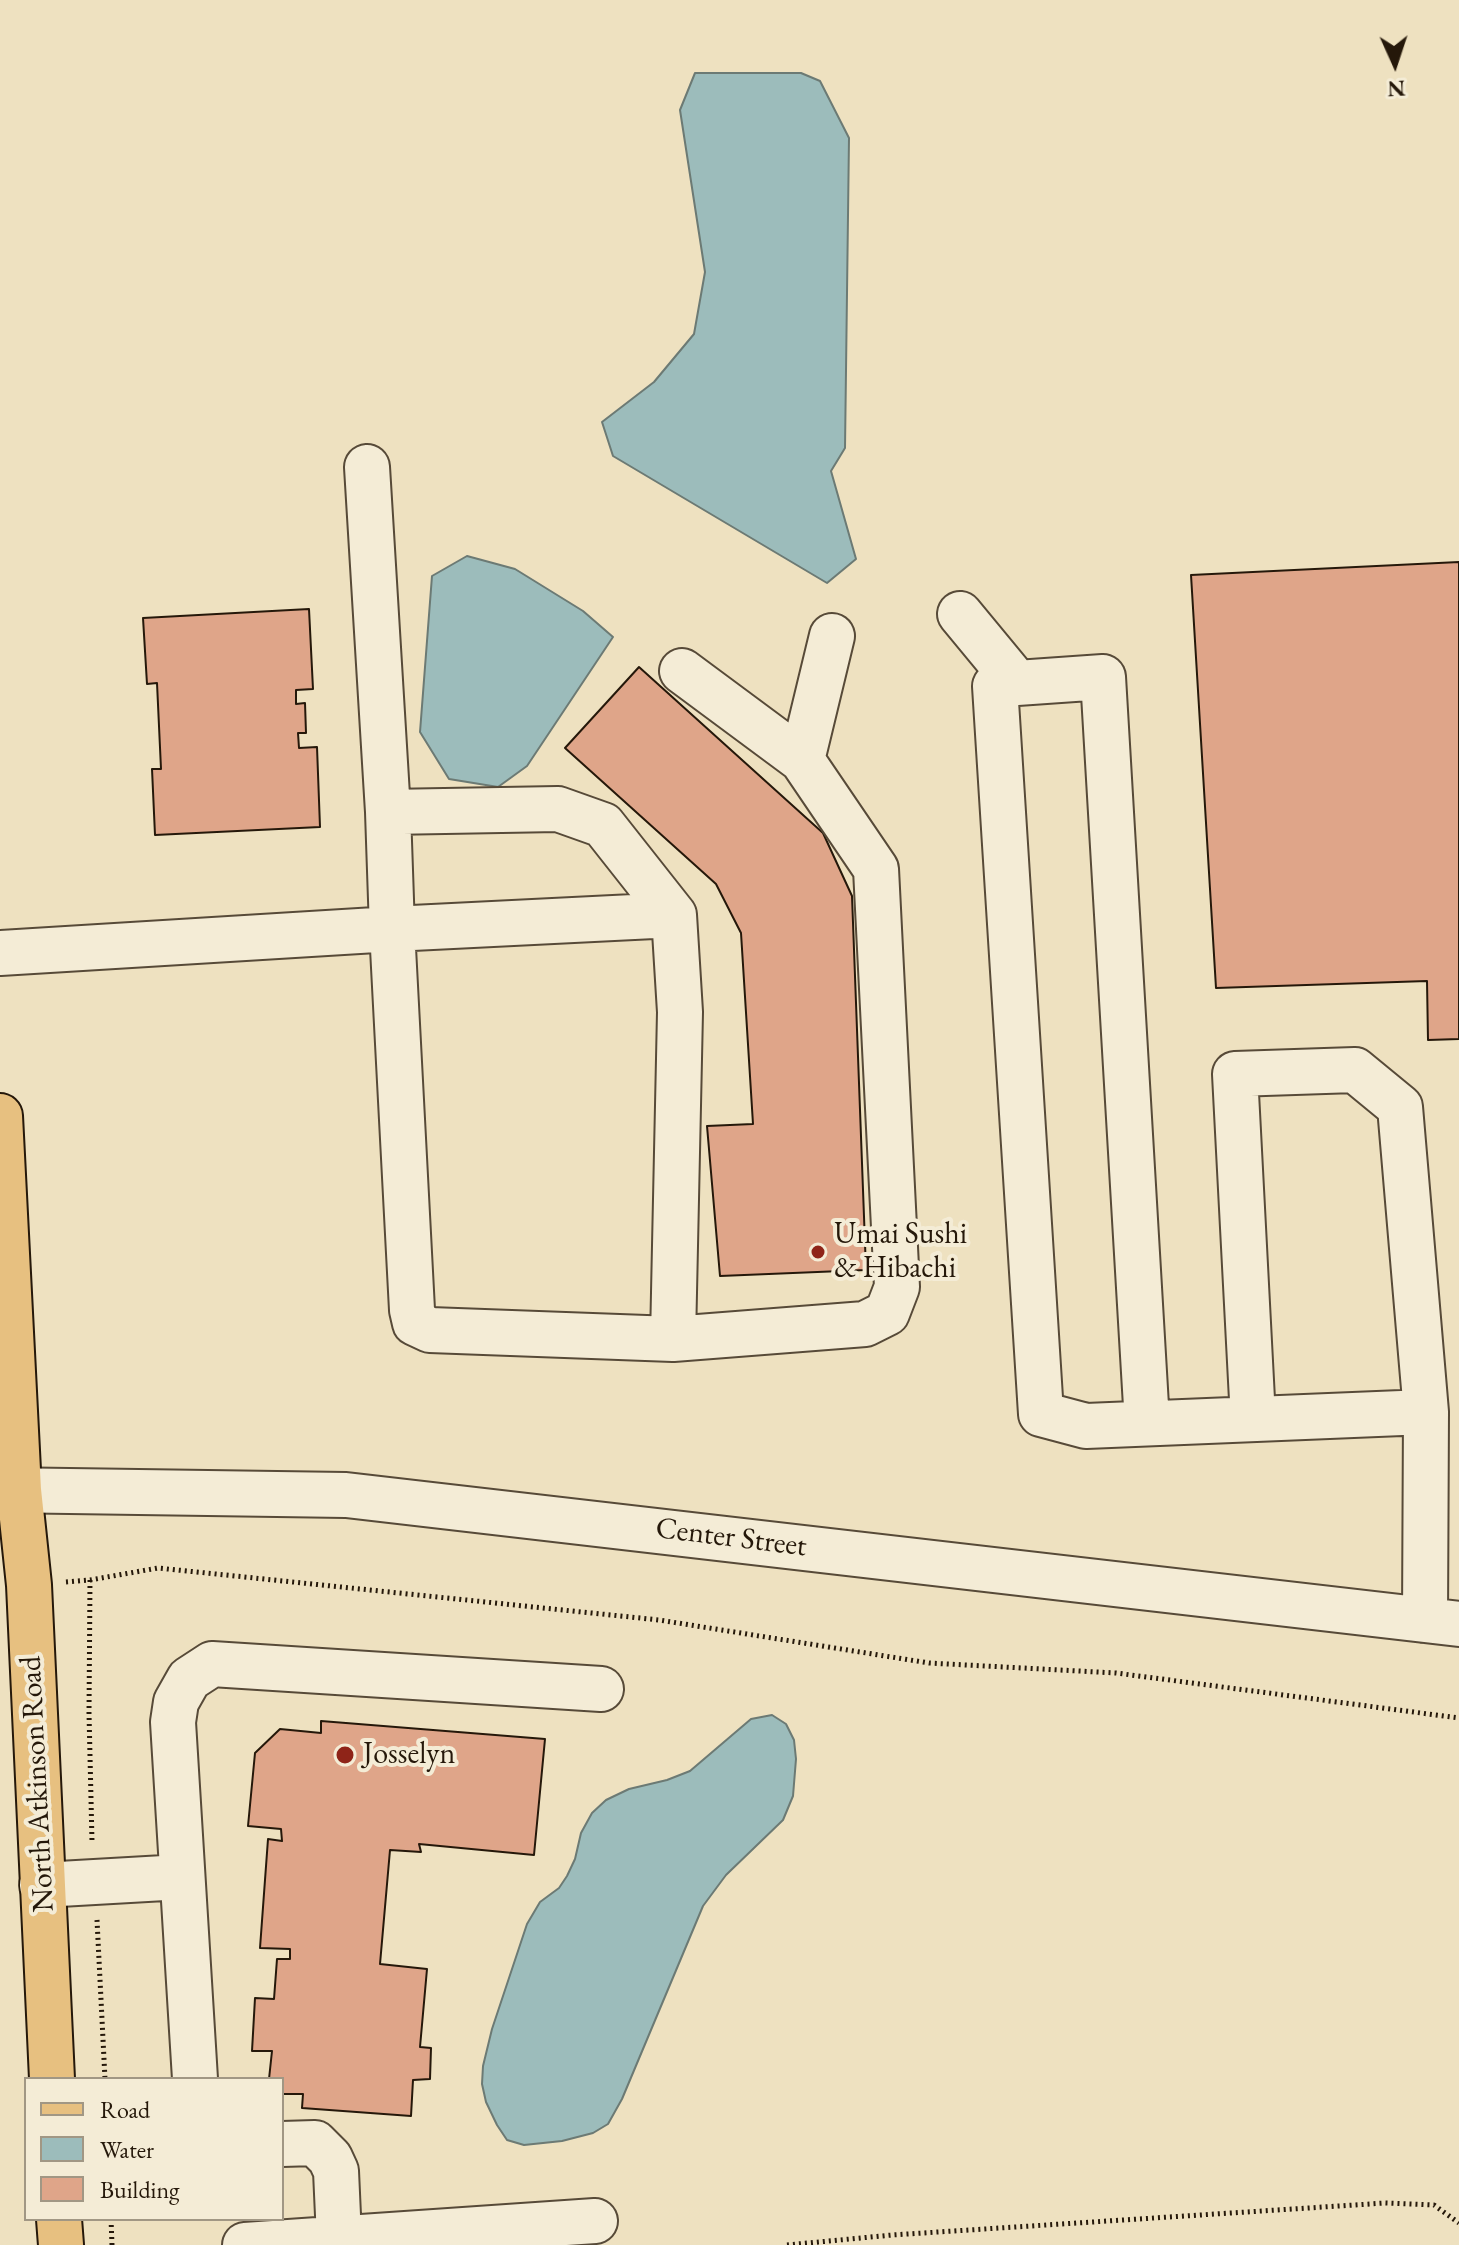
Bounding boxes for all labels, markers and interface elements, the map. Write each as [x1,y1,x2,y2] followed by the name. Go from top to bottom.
[1355,24,1435,104] north arrow
[1387,74,1406,103] text: N
[834,1217,967,1288] place label: Umai Sushi & Hibachi
[809,1243,827,1261] marker: Umai Sushi & Hibachi
[653,1511,809,1565] street label: Center Street
[13,1655,63,1913] street label: North Atkinson Road
[363,1737,455,1773] place label: Josselyn
[334,1744,356,1766] marker: Josselyn
[24,2077,284,2221] legend
[100,2094,150,2125] text: Road
[100,2134,154,2165] text: Water
[100,2174,180,2205] text: Building

